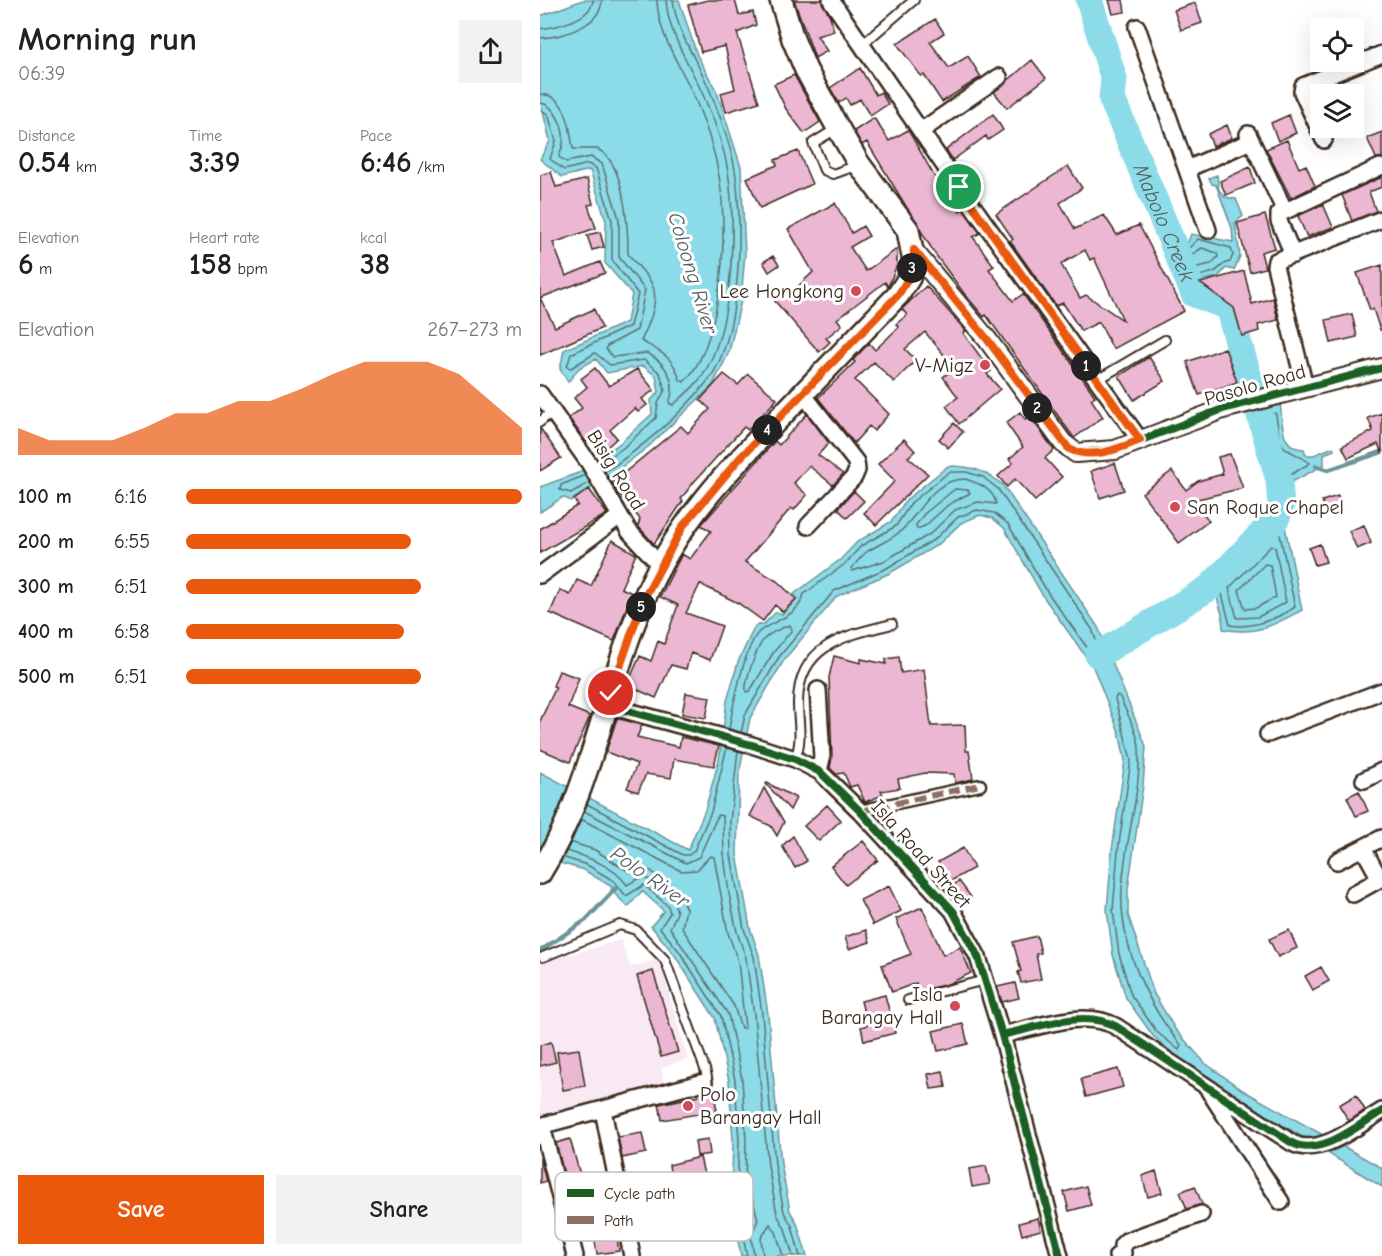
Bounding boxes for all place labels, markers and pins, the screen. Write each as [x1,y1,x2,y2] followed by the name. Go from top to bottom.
[933,161,984,212] pin
[897,253,927,283] pin: 3
[719,280,844,303] place label: Lee Hongkong
[849,284,863,298] marker: Lee Hongkong
[1071,351,1101,381] pin: 1
[915,354,973,377] place label: V-Migz
[978,358,992,372] marker: V-Migz
[1022,393,1052,423] pin: 2
[752,415,782,445] pin: 4
[1187,496,1344,519] place label: San Roque Chapel
[1168,500,1182,514] marker: San Roque Chapel
[626,592,656,622] pin: 5
[585,667,636,718] pin
[821,983,943,1029] place label: Isla Barangay Hall
[948,999,962,1013] marker: Isla Barangay Hall
[700,1083,822,1129] place label: Polo Barangay Hall
[681,1099,695,1113] marker: Polo Barangay Hall

